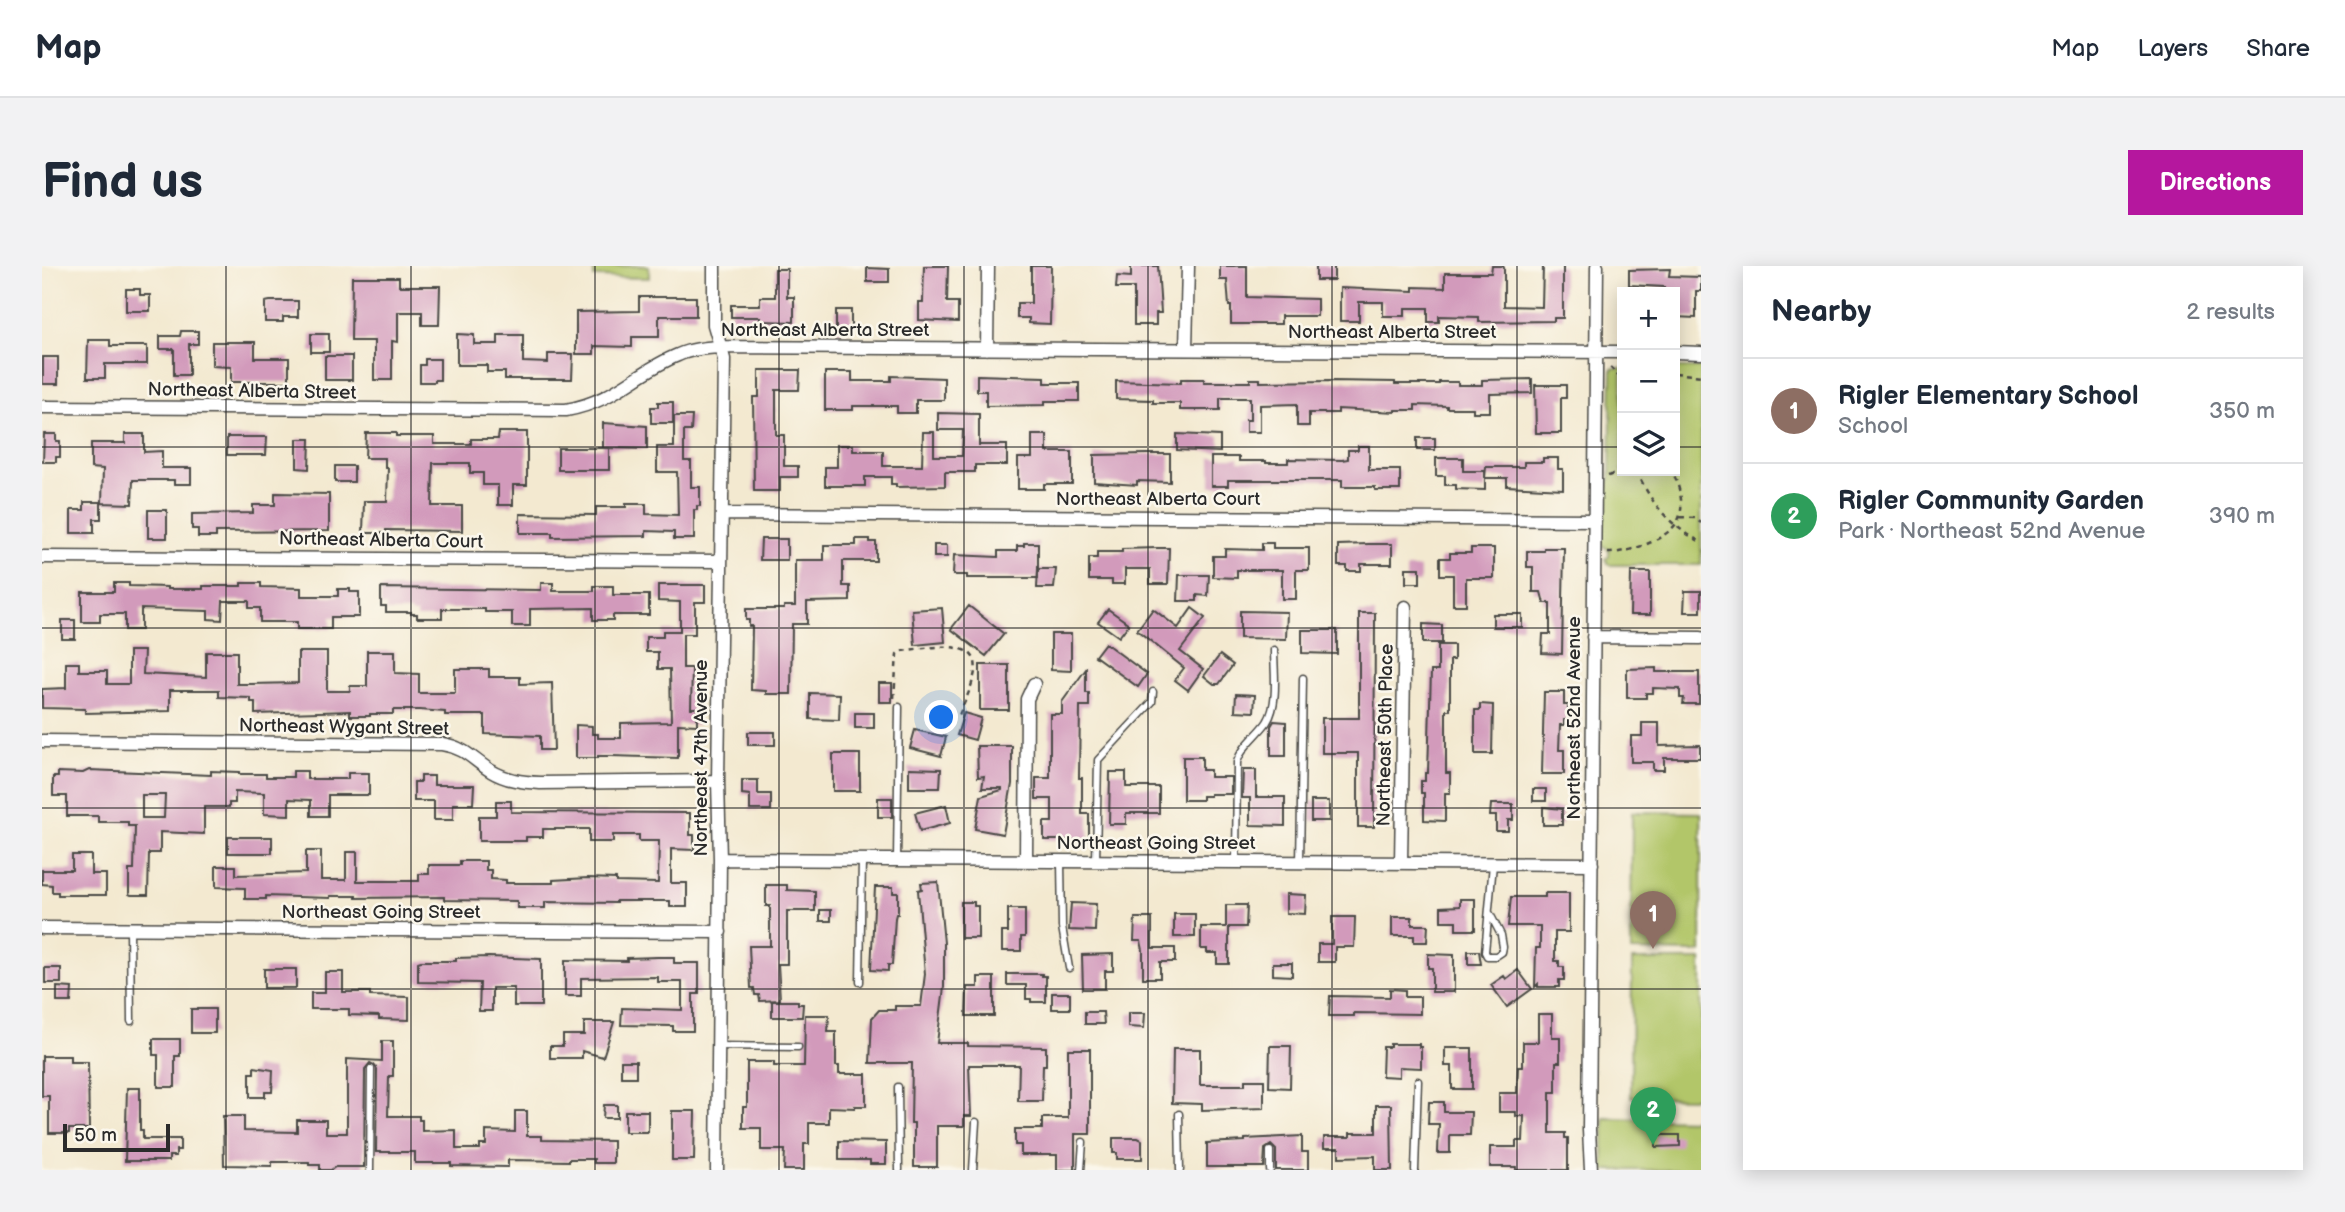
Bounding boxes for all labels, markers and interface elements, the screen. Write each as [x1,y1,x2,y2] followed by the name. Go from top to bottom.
[35,28,101,68] text: Map
[2051,34,2099,63] text: Map
[2137,34,2208,63] text: Layers
[2246,34,2310,63] text: Share
[2128,150,2303,215] button: Directions
[42,153,203,212] text: Find us
[1617,287,1680,476] map controls
[1617,287,1680,350] button: +
[1771,294,1871,330] text: Nearby
[2186,298,2275,326] text: 2 results
[721,319,930,342] street label: Northeast Alberta Street
[1288,321,1497,344] street label: Northeast Alberta Street
[1617,350,1680,413] button: −
[147,378,357,405] street label: Northeast Alberta Street
[1838,381,2138,412] text: Rigler Elementary School
[1789,397,1799,425] text: 1
[2209,397,2275,425] text: 350 m
[1838,412,1908,440] text: School
[1617,413,1680,476] button: layers
[1838,486,2144,517] text: Rigler Community Garden
[1056,488,1260,511] street label: Northeast Alberta Court
[1787,502,1801,530] text: 2
[2209,502,2275,530] text: 390 m
[1838,517,2145,545] text: Park · Northeast 52nd Avenue
[279,527,484,554] street label: Northeast Alberta Court
[1563,616,1586,820] street label: Northeast 52nd Avenue
[1372,644,1399,827] street label: Northeast 50th Place
[690,659,713,857] street label: Northeast 47th Avenue
[924,700,958,734] your location
[239,714,450,741] street label: Northeast Wygant Street
[1057,832,1256,855] street label: Northeast Going Street
[1630,891,1676,949] pin: 1
[282,901,481,924] street label: Northeast Going Street
[1630,1087,1676,1145] pin: 2
[63,1121,170,1153] scale bar
[74,1124,117,1147] text: 50 m

